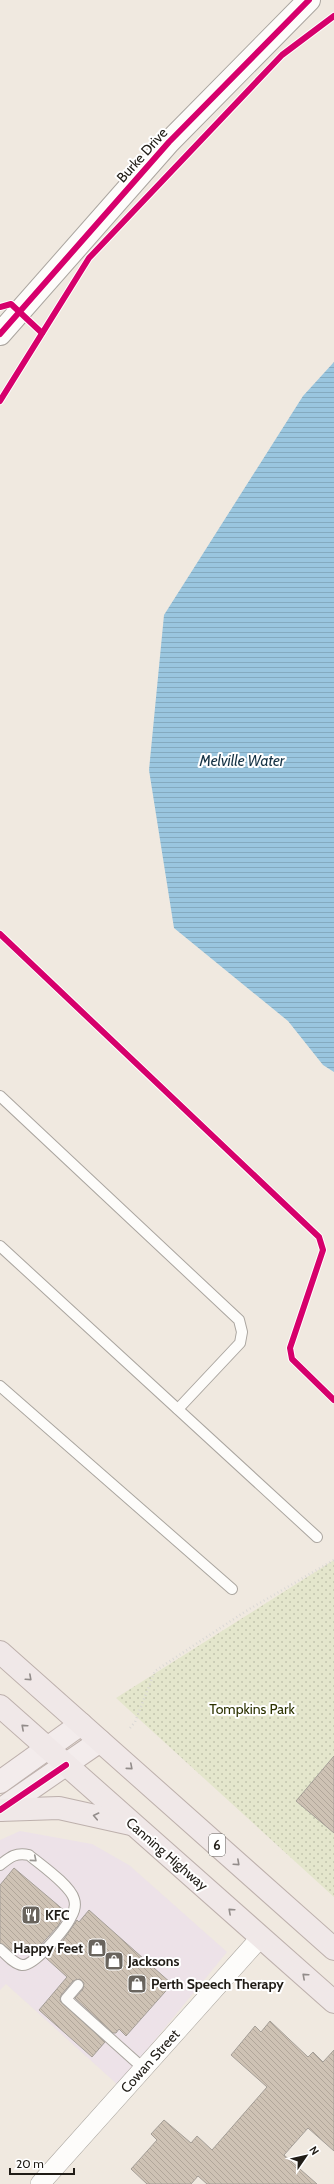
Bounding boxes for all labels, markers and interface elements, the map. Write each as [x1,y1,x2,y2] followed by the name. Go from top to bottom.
[113,124,171,186] street label: Burke Drive
[199,752,286,770] water label: Melville Water
[24,1673,32,1681] one-way arrow
[209,1700,295,1718] park label: Tompkins Park
[21,1724,29,1732] one-way arrow
[125,1763,132,1770] one-way arrow
[92,1813,99,1821] one-way arrow
[122,1814,212,1894] street label: Canning Highway
[209,1834,225,1856] road number: 6
[29,1855,36,1862] one-way arrow
[233,1858,240,1865] one-way arrow
[20,1904,42,1926] restaurant icon: KFC
[45,1906,70,1924] place label: KFC
[229,1909,236,1916] one-way arrow
[86,1937,108,1959] shop icon: Happy Feet
[13,1939,83,1957] place label: Happy Feet
[103,1950,125,1972] shop icon: Jacksons
[127,1952,180,1970] place label: Jacksons
[126,1973,148,1995] shop icon: Perth Speech Therapy
[302,1974,310,1981] one-way arrow
[151,1975,284,1993] place label: Perth Speech Therapy
[117,2025,184,2097] street label: Cowan Street
[286,2136,326,2176] north arrow
[306,2143,322,2158] text: N
[10,2150,74,2176] scale bar
[16,2156,44,2171] text: 20 m

